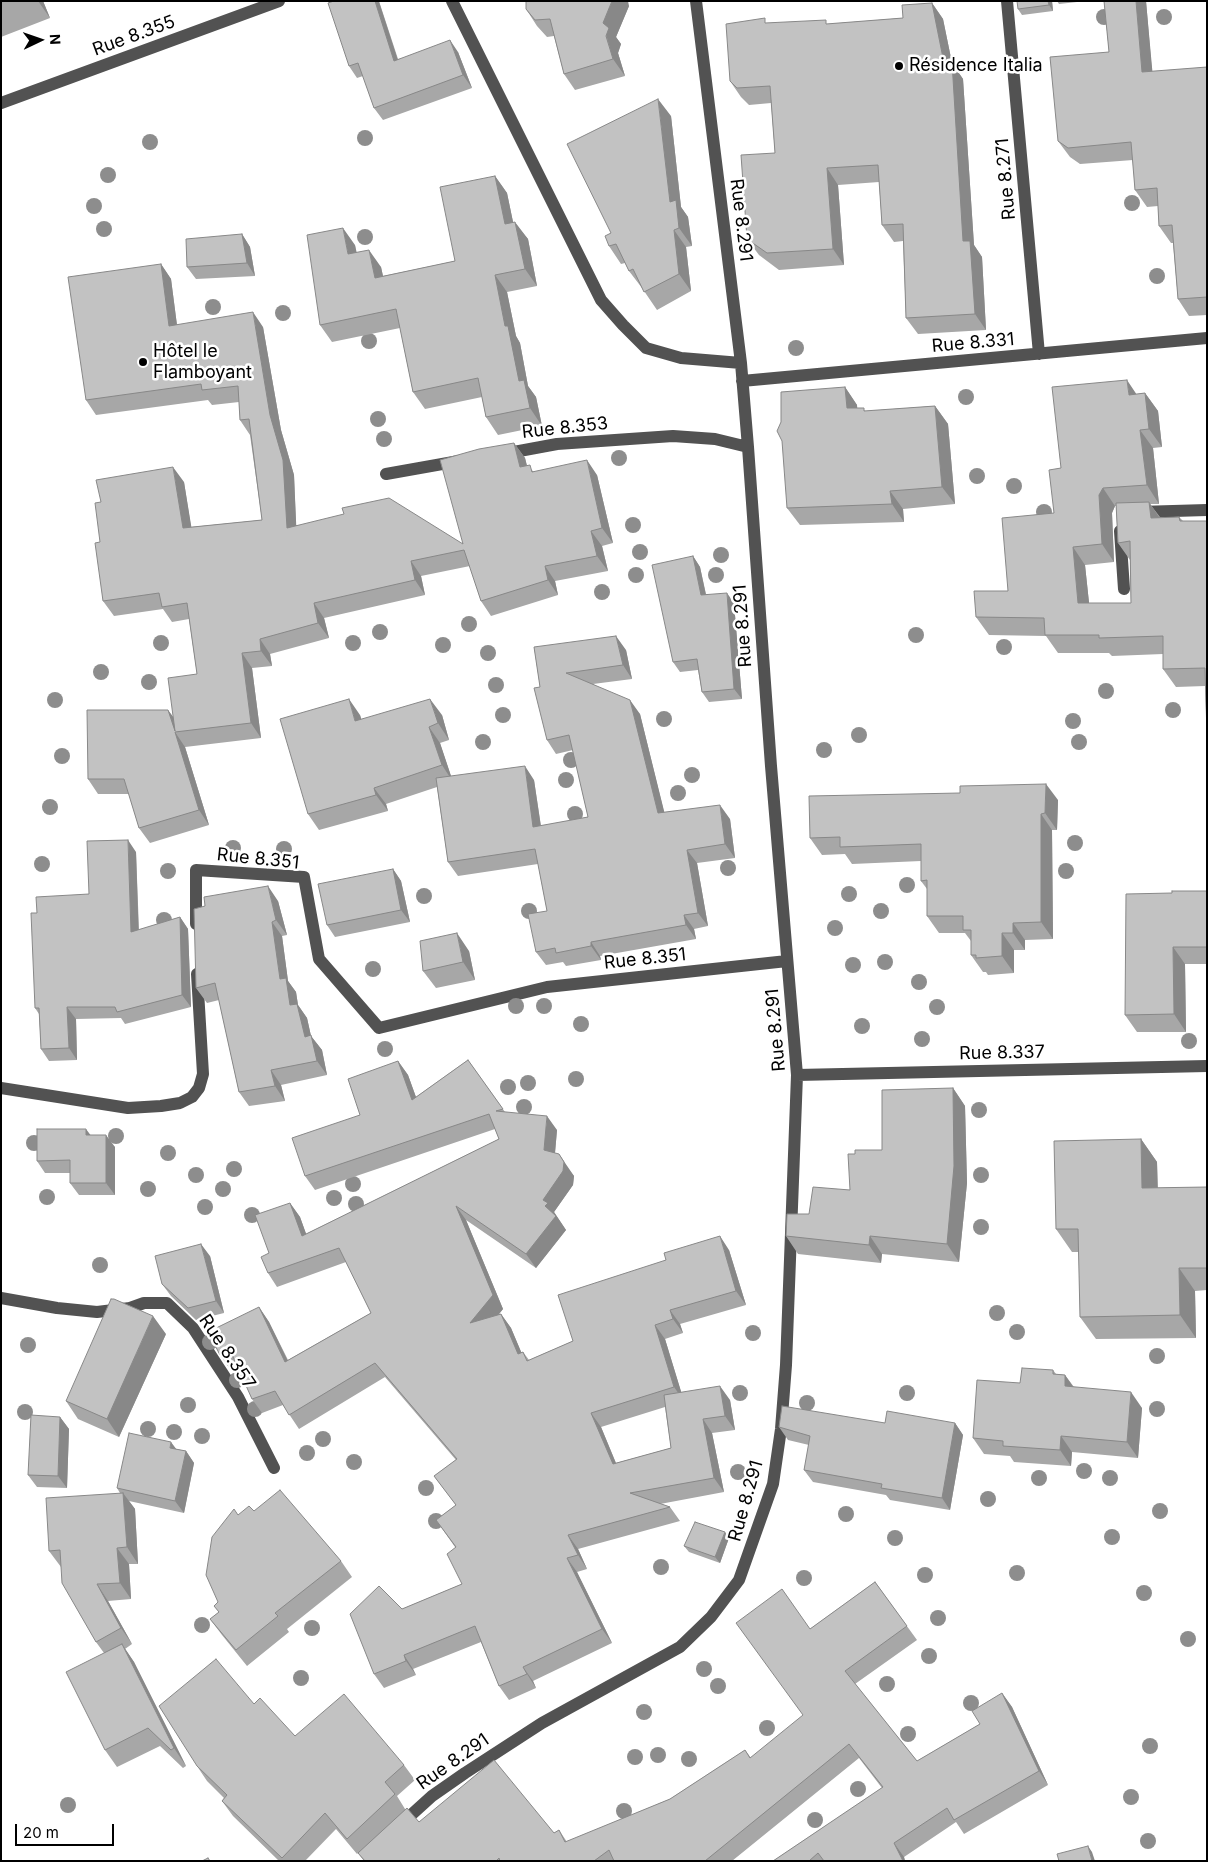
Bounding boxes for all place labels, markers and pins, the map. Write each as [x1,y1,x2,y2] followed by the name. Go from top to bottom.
[909,55,1043,77] place label: Résidence Italia
[893,60,905,72] marker: Résidence Italia
[153,341,252,384] place label: Hôtel le Flamboyant
[137,356,149,368] marker: Hôtel le Flamboyant

